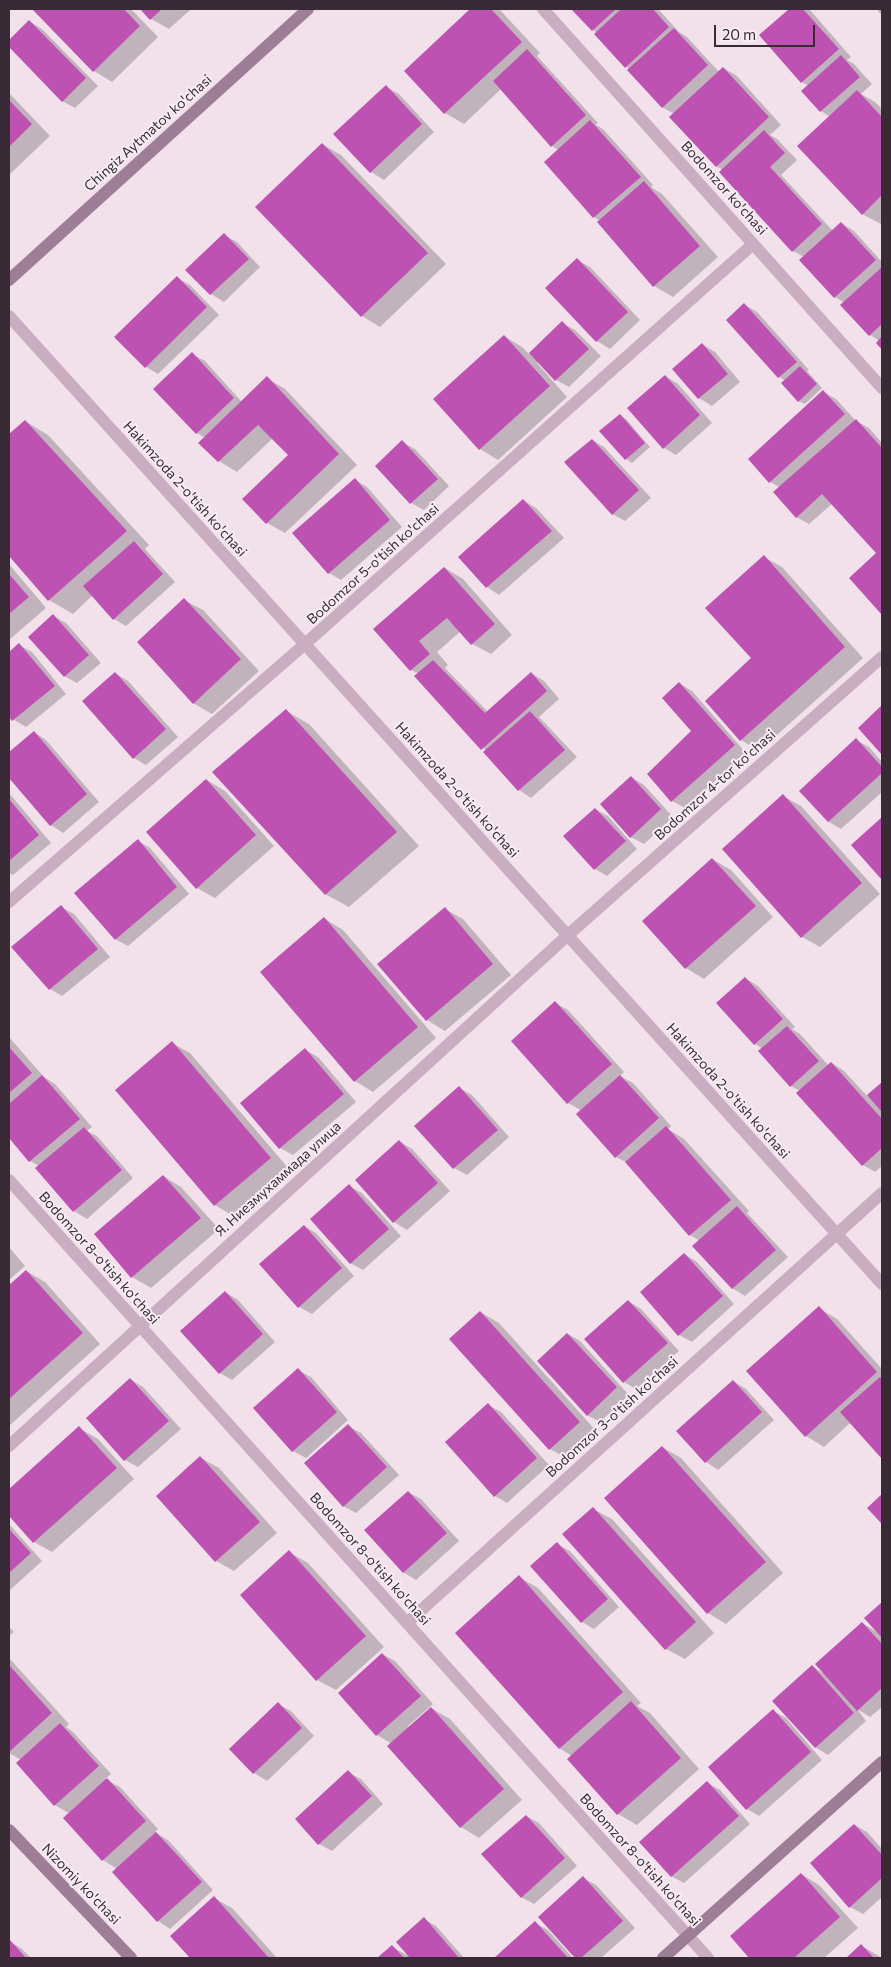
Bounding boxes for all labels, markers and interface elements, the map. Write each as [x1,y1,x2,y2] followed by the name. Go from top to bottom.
[716,15,817,47] scale bar
[722,25,756,43] text: 20 m
[81,71,215,195] street label: Chingiz Aytmatov ko'chasi
[677,138,771,238] street label: Bodomzor ko'chasi
[120,418,250,560] street label: Hakimzoda 2-o'tish ko'chasi
[304,500,442,628] street label: Bodomzor 5-o'tish ko'chasi
[392,719,522,861] street label: Hakimzoda 2-o'tish ko'chasi
[651,726,779,844] street label: Bodomzor 4-tor ko'chasi
[663,1020,793,1162] street label: Hakimzoda 2-o'tish ko'chasi
[212,1118,344,1240] street label: Я. Ниезмухаммада улица
[35,1188,163,1328] street label: Bodomzor 8-o'tish ko'chasi
[543,1353,681,1481] street label: Bodomzor 3-o'tish ko'chasi
[306,1489,434,1629] street label: Bodomzor 8-o'tish ko'chasi
[576,1790,704,1930] street label: Bodomzor 8-o'tish ko'chasi
[38,1840,124,1928] street label: Nizomiy ko'chasi

